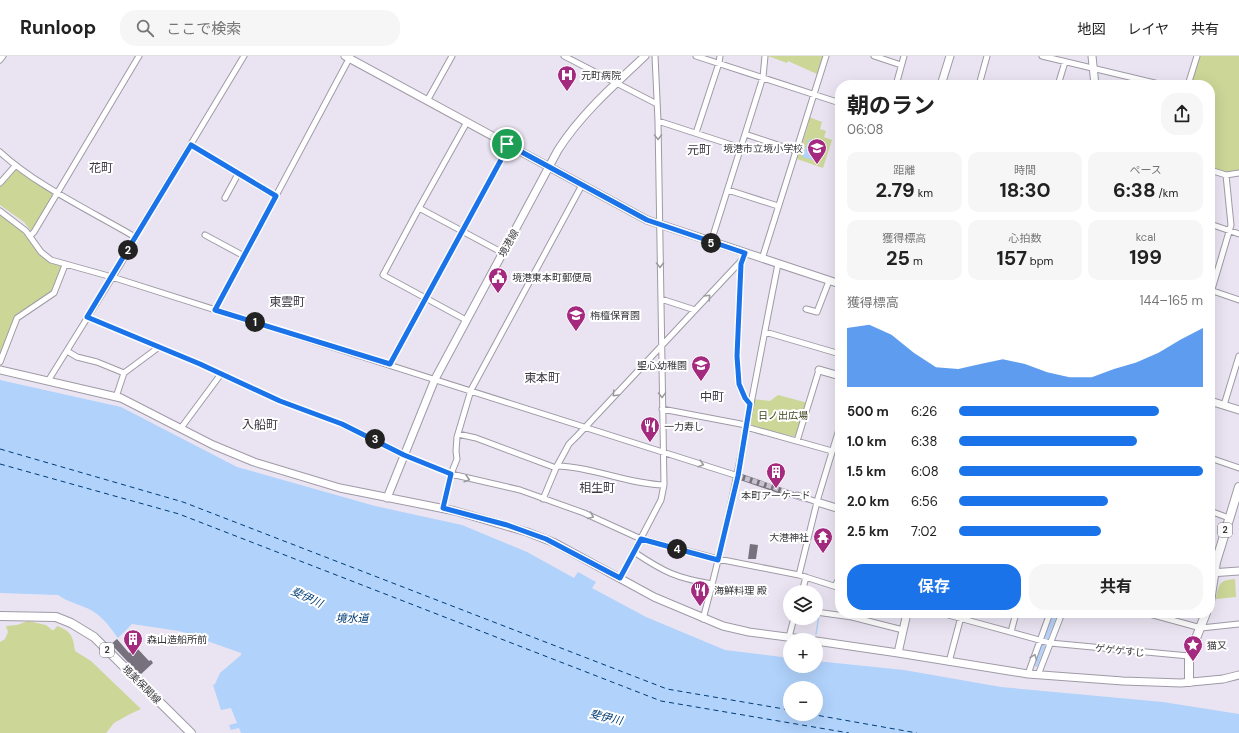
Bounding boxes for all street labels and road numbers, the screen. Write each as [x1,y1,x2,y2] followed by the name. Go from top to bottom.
[495,227,521,260] street label: 境港線
[1218,523,1232,537] road number: 2
[1094,641,1145,660] street label: ゲゲゲすじ
[100,643,114,657] road number: 2
[119,662,164,707] street label: 境美保関線

